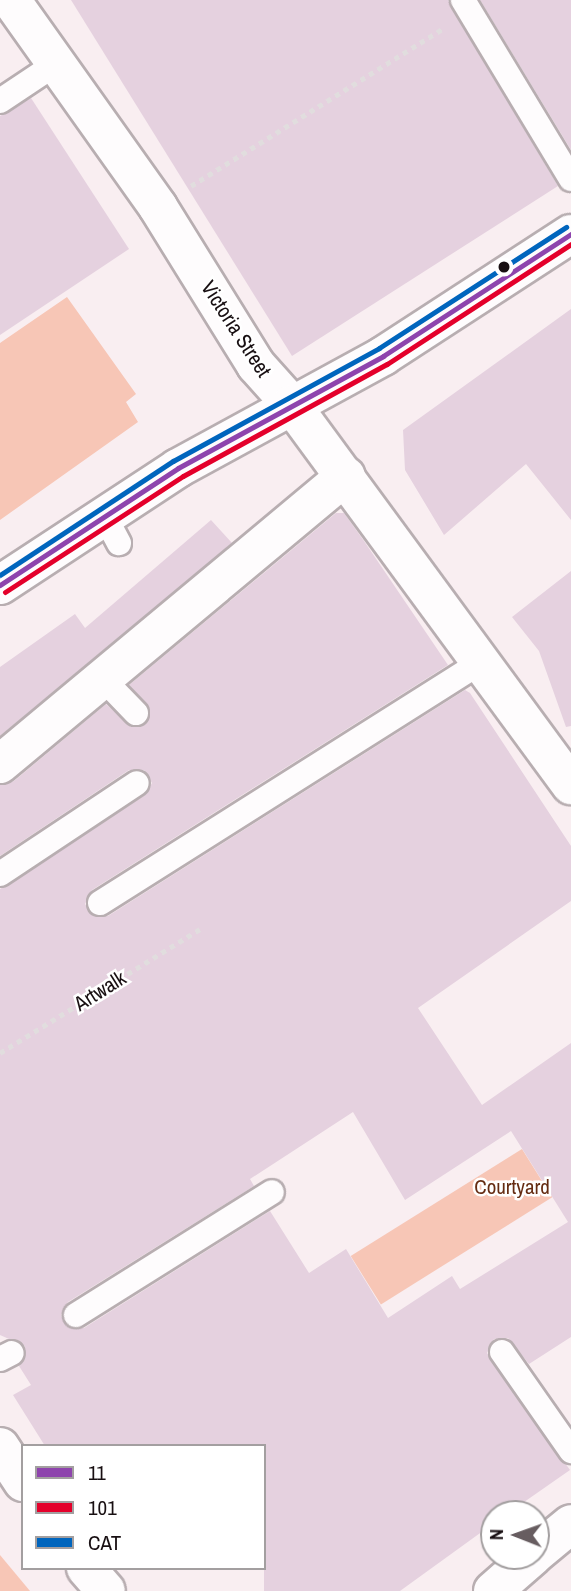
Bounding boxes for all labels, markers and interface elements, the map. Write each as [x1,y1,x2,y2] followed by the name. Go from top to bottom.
[497,260,511,274] unlabelled marker
[196,276,276,382] street label: Victoria Street
[69,965,131,1017] street label: Artwalk
[474,1174,550,1200] park label: Courtyard
[21,1444,266,1570] legend
[88,1458,106,1487] text: 11
[88,1493,117,1522] text: 101
[480,1500,550,1570] north arrow
[88,1528,121,1557] text: CAT
[483,1529,509,1541] text: N

